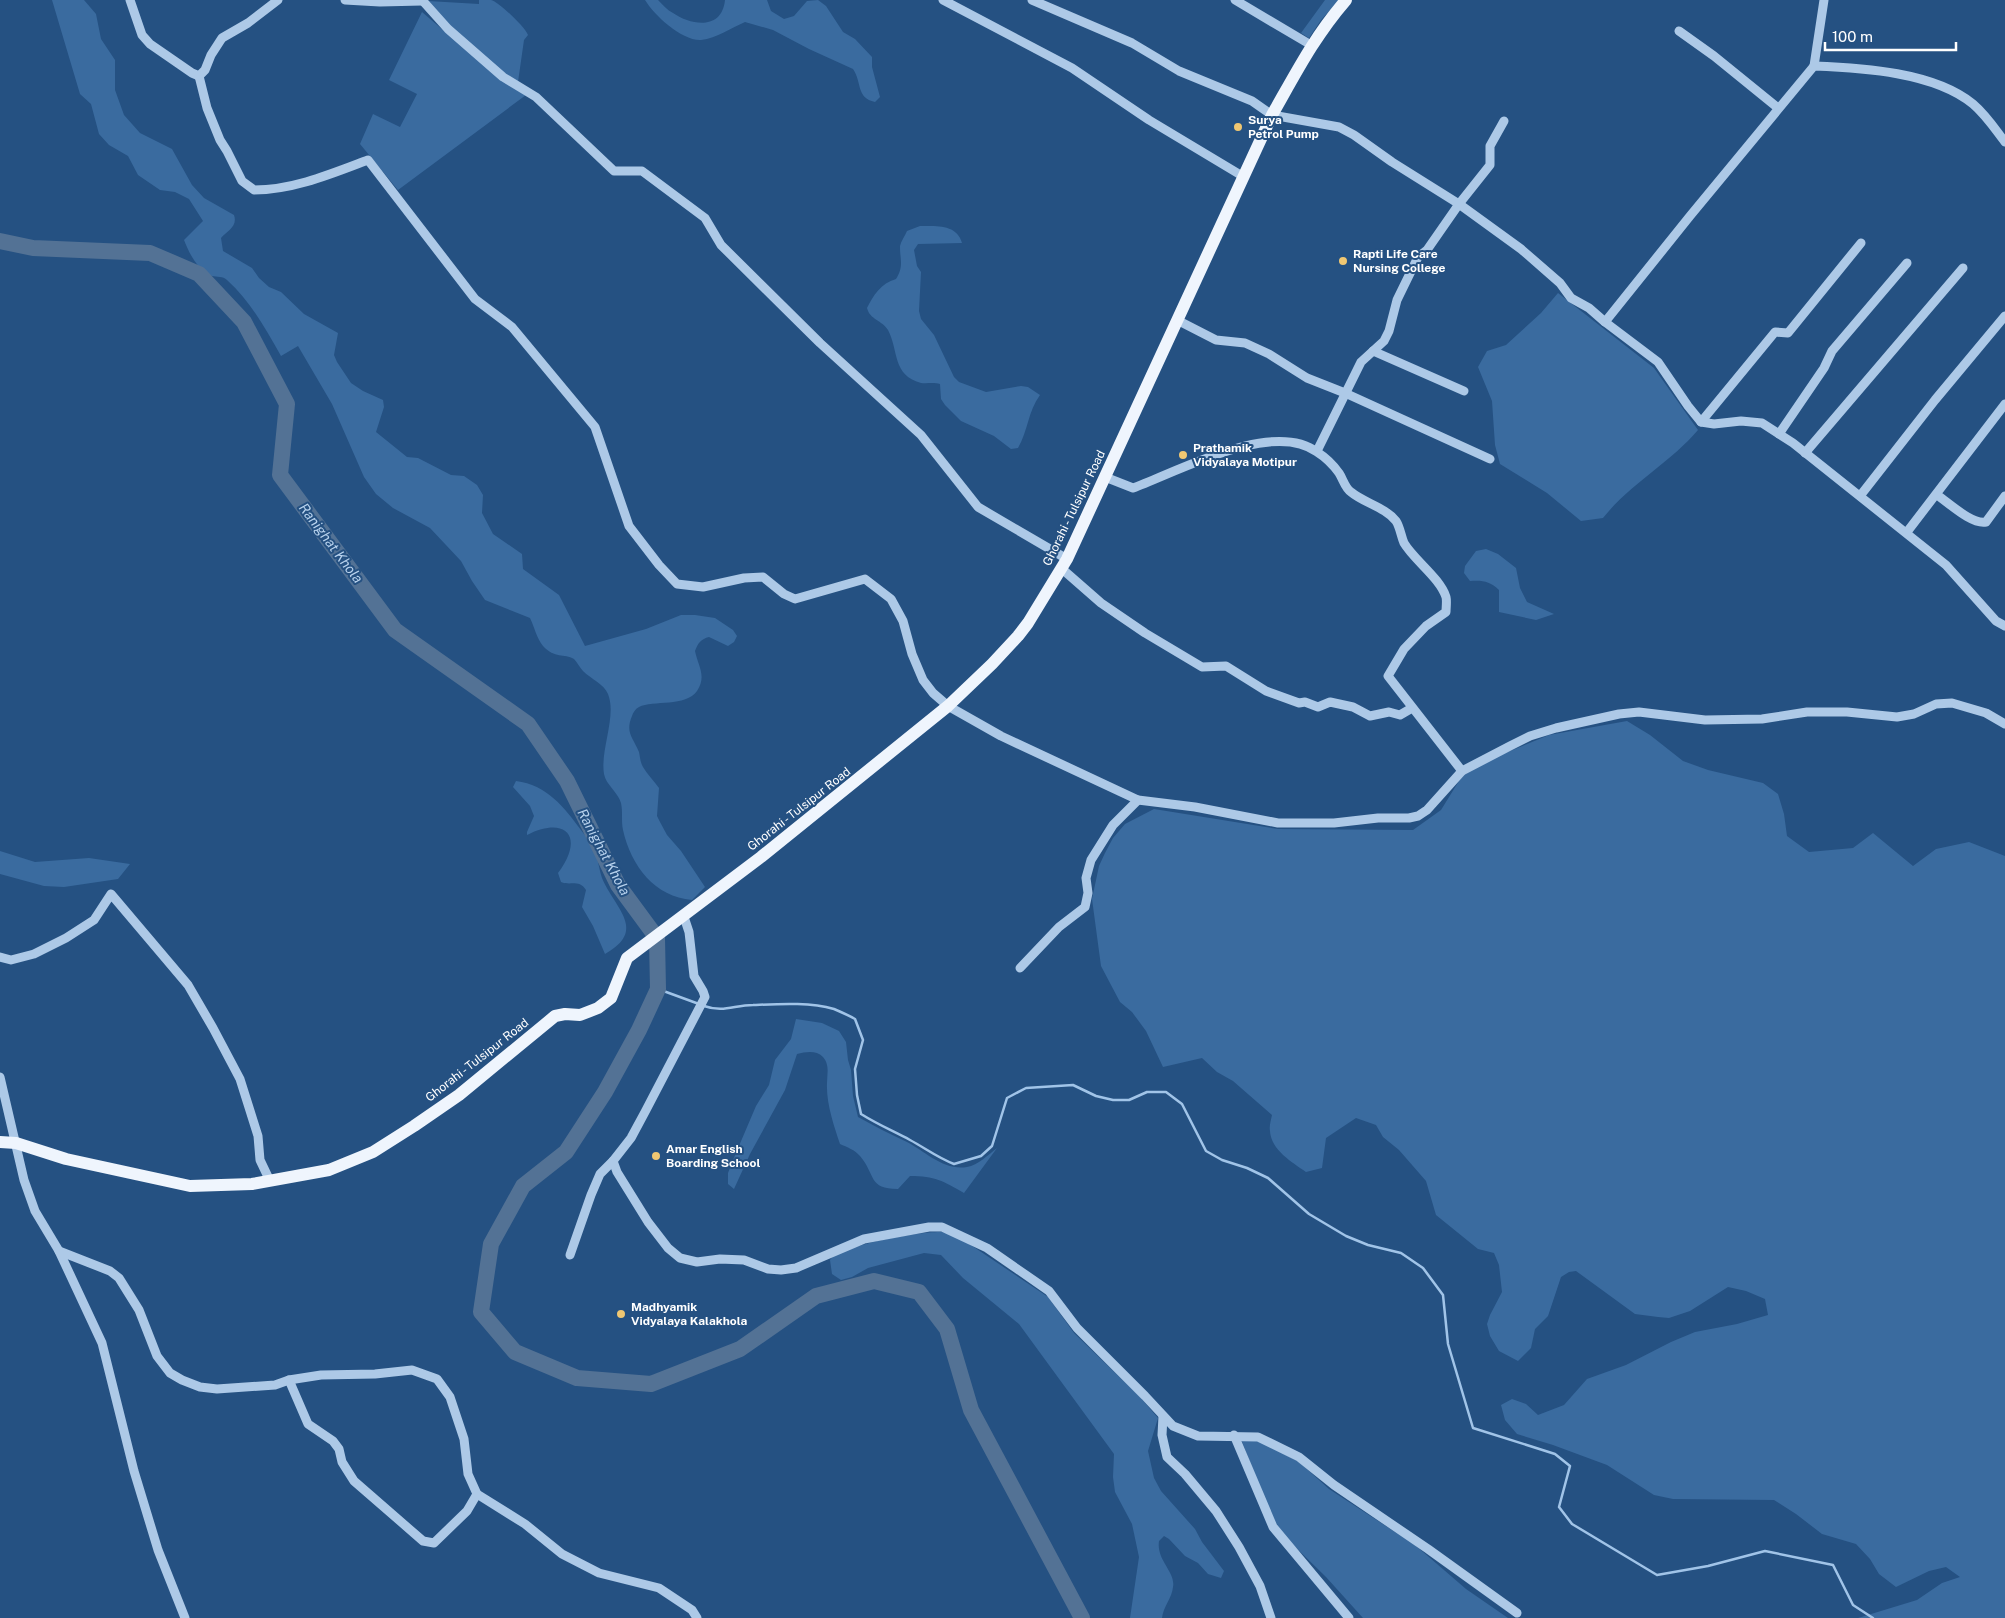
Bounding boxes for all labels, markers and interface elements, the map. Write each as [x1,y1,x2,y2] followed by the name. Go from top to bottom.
[1825,20,1956,52] scale bar
[1832,28,1873,45] text: 100 m
[1248,113,1319,141] place label: Surya Petrol Pump
[1232,121,1244,133] marker: Surya Petrol Pump
[1353,247,1446,275] place label: Rapti Life Care Nursing College
[1337,255,1349,267] marker: Rapti Life Care Nursing College
[1193,441,1297,469] place label: Prathamik Vidyalaya Motipur
[1040,448,1108,568] street label: Ghorahi - Tulsipur Road
[1177,449,1189,461] marker: Prathamik Vidyalaya Motipur
[296,500,366,586] water label: Ranighat Khola
[745,764,853,854] street label: Ghorahi - Tulsipur Road
[574,806,634,898] water label: Ranighat Khola
[423,1015,531,1105] street label: Ghorahi - Tulsipur Road
[666,1142,761,1170] place label: Amar English Boarding School
[650,1150,662,1162] marker: Amar English Boarding School
[631,1300,748,1328] place label: Madhyamik Vidyalaya Kalakhola
[615,1308,627,1320] marker: Madhyamik Vidyalaya Kalakhola

